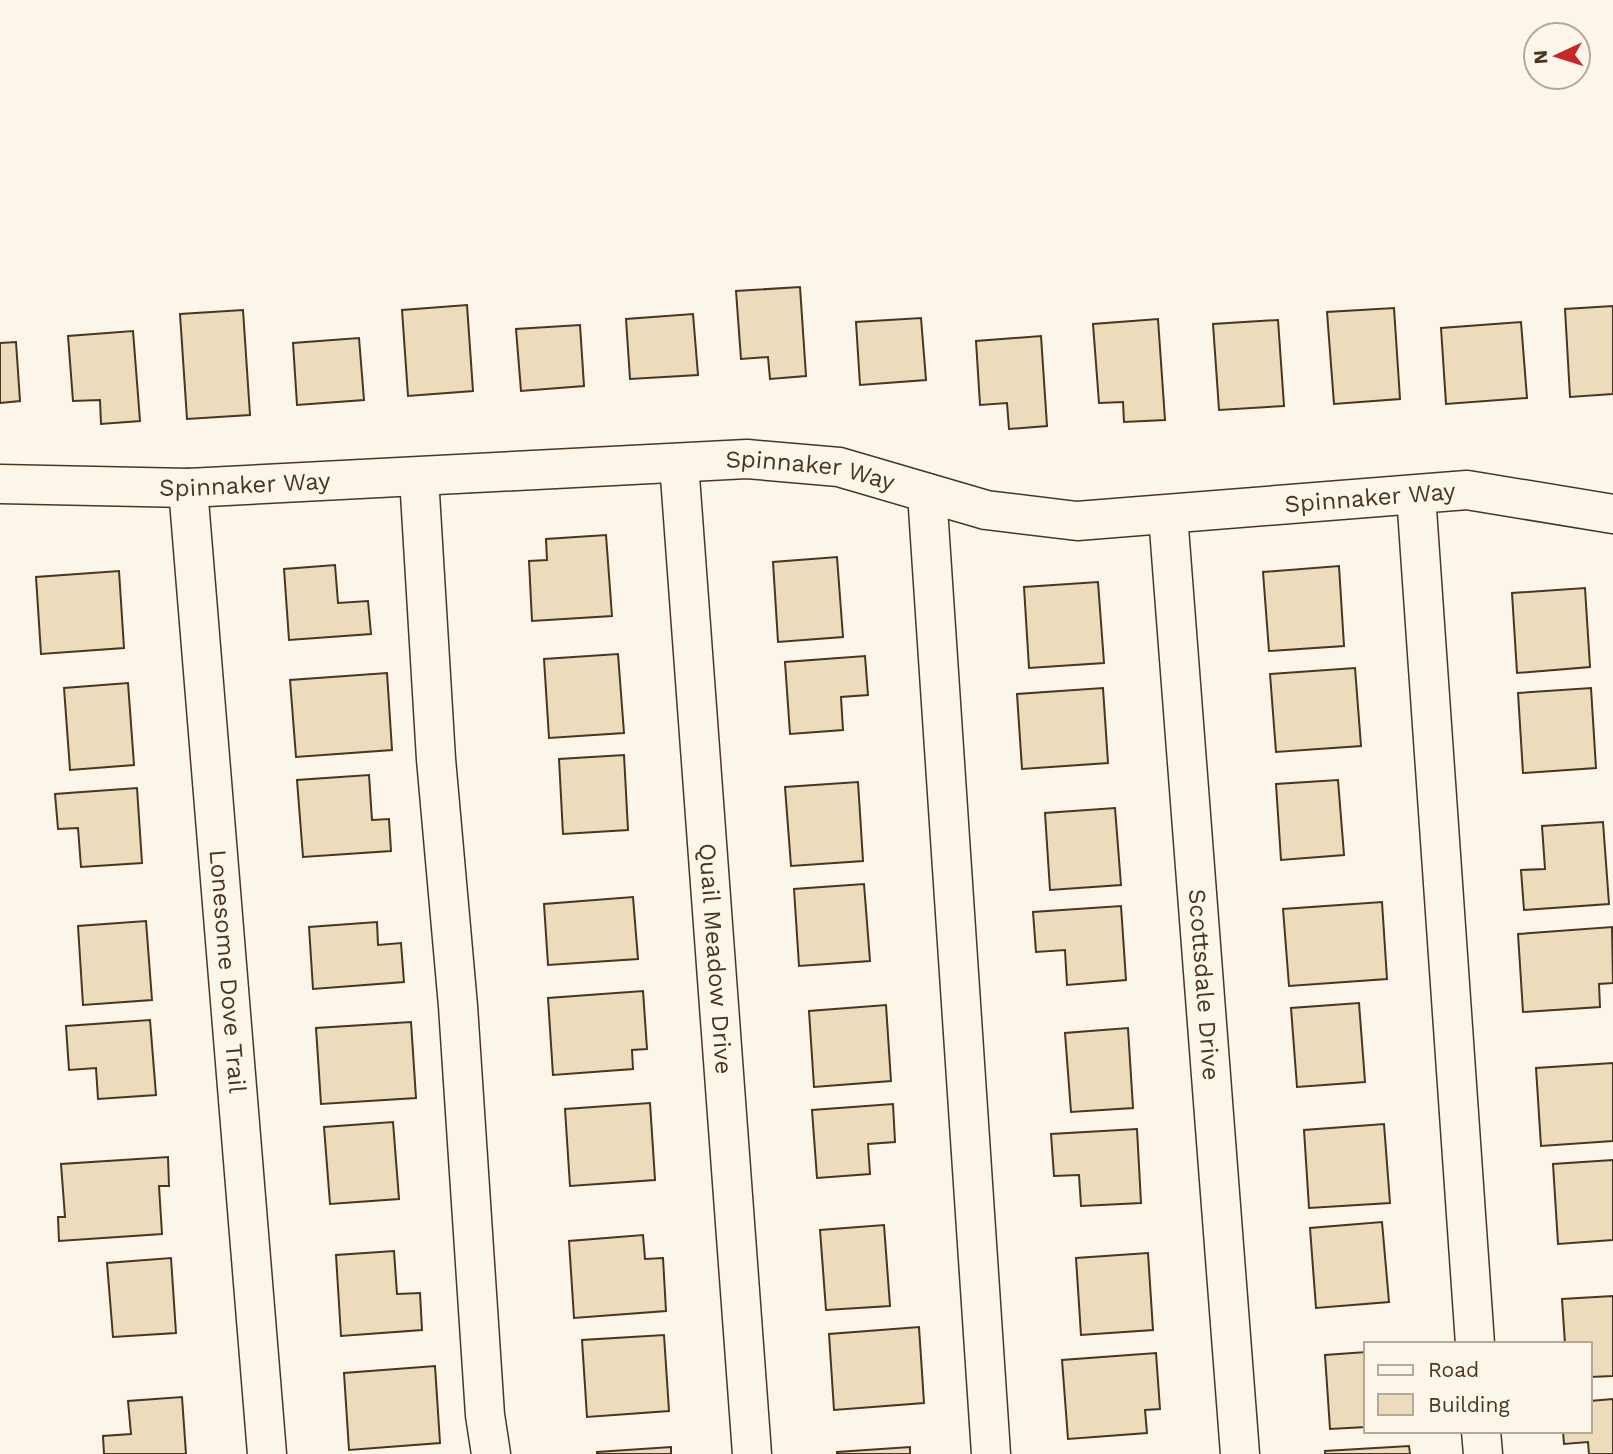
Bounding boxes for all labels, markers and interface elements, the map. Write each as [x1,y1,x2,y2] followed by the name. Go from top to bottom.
[1522,21,1592,91] north arrow
[1529,49,1553,65] text: N
[725,445,899,497] street label: Spinnaker Way
[159,467,332,502] street label: Spinnaker Way
[1284,477,1457,518] street label: Spinnaker Way
[693,842,738,1075] street label: Quail Meadow Drive
[204,848,251,1095] street label: Lonesome Dove Trail
[1183,888,1225,1081] street label: Scottsdale Drive
[1364,1342,1592,1433] legend
[1428,1357,1479,1382] text: Road
[1428,1392,1510,1417] text: Building

